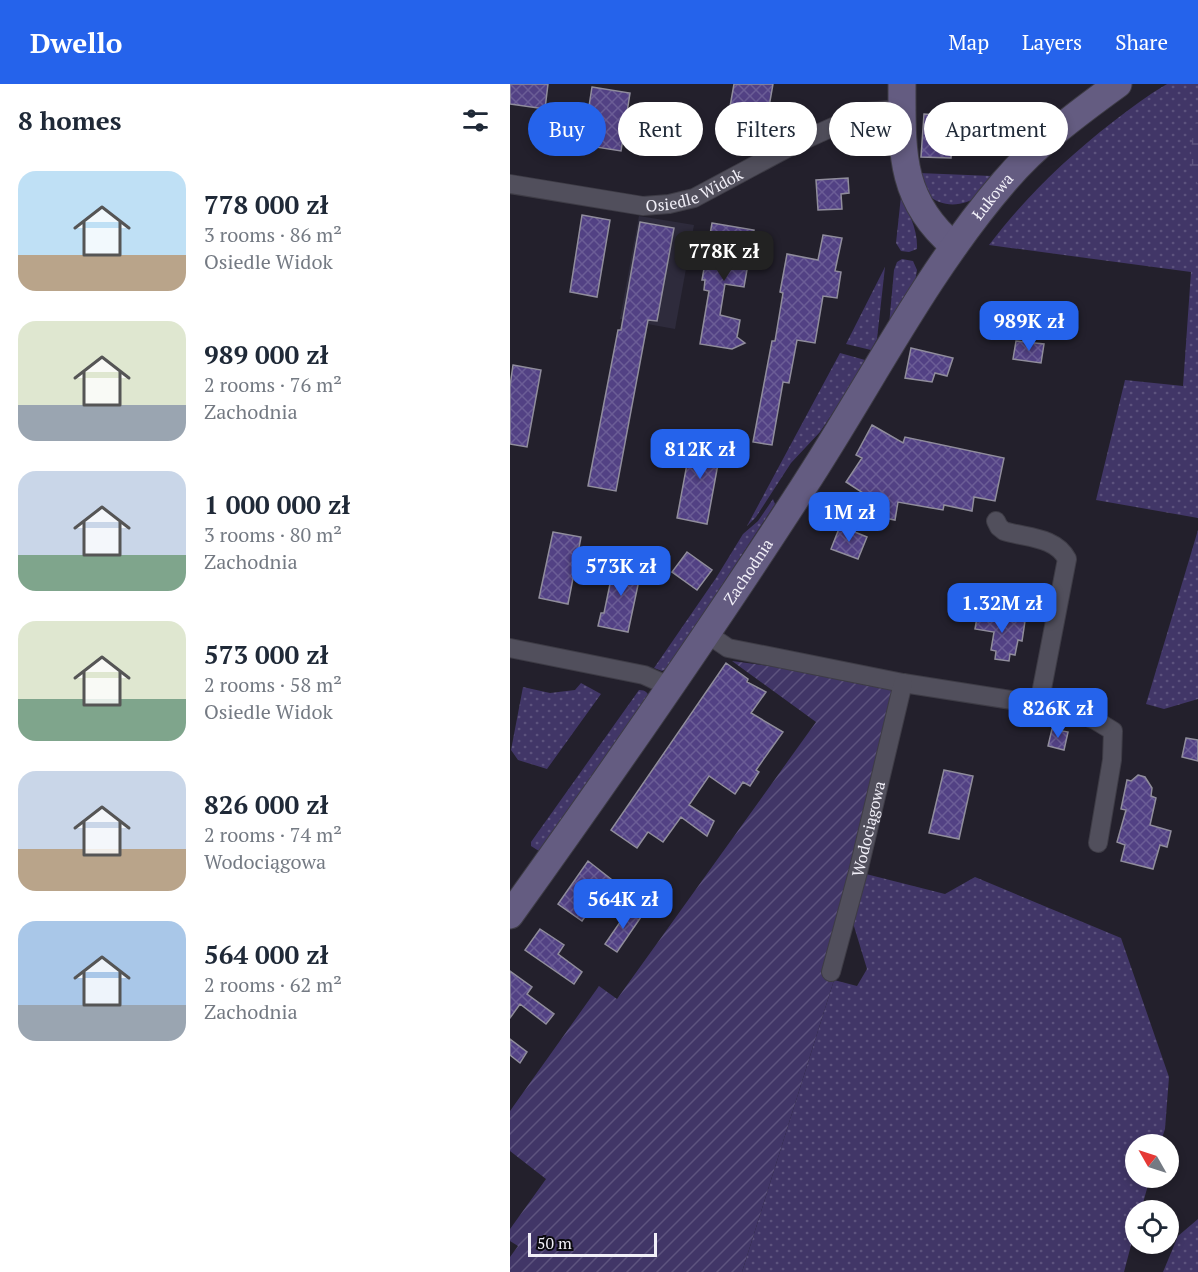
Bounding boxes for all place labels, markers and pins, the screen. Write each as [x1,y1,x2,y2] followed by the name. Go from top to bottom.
[669,231,779,282] pin: 778K zł
[974,301,1084,352] pin: 989K zł
[645,429,755,480] pin: 812K zł
[807,492,891,543] pin: 1M zł
[566,546,676,597] pin: 573K zł
[940,583,1064,634] pin: 1.32M zł
[1003,688,1113,739] pin: 826K zł
[568,879,678,930] pin: 564K zł

